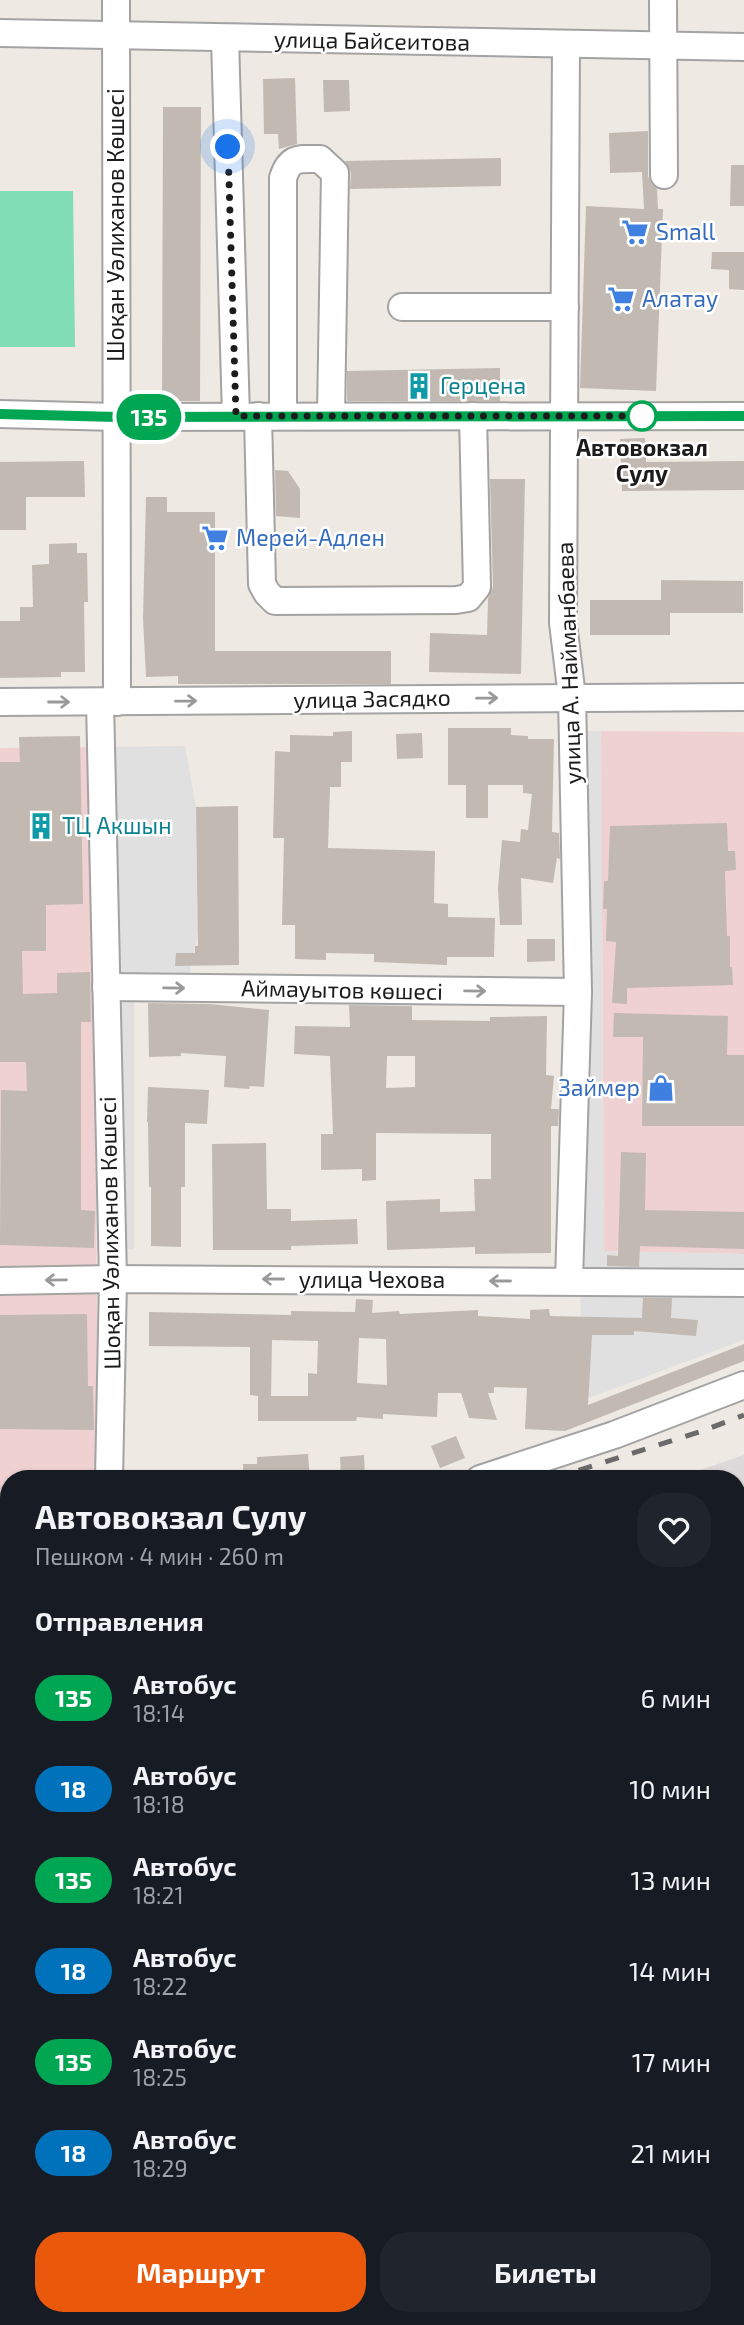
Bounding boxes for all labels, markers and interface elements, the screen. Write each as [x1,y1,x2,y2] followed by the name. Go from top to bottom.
[274,24,470,57] street label: улица Байсеитова
[101,88,129,362] street label: Шоқан Уәлиханов Көшесі
[210,129,245,164] your location
[620,217,650,247] supermarket icon: Small
[656,217,716,245] place label: Small
[606,284,636,314] supermarket icon: Алатау
[642,284,718,313] place label: Алатау
[404,371,434,401] building icon: Герцена
[440,371,526,399] place label: Герцена
[109,394,189,440] line badge: 135
[627,401,657,431] marker: Автовокзал Сулу
[130,402,168,431] text: 135
[576,433,708,487] place label: Автовокзал Сулу
[200,523,230,553] supermarket icon: Мерей-Адлен
[236,523,385,551] place label: Мерей-Адлен
[550,541,587,785] street label: улица А. Найманбаева
[293,683,451,714] street label: улица Засядко
[475,691,498,705] one-way arrow
[47,695,70,709] one-way arrow
[174,695,197,708] one-way arrow
[26,811,56,841] building icon: ТЦ Акшын
[62,811,172,839] place label: ТЦ Акшын
[241,973,443,1006] street label: Аймауытов көшесі
[162,981,185,995] one-way arrow
[463,984,486,998] one-way arrow
[558,1073,640,1101] place label: Займер
[646,1073,676,1103] shop icon: Займер
[93,1096,125,1370] street label: Шоқан Уәлиханов Көшесі
[299,1265,445,1294] street label: улица Чехова
[262,1272,285,1286] one-way arrow
[45,1273,68,1286] one-way arrow
[489,1274,512,1288] one-way arrow
[637,1493,711,1567] button: heart
[35,1496,307,1536] text: Автовокзал Сулу
[35,1542,284,1570] text: Пешком · 4 мин · 260 m
[35,1605,204,1636] text: Отправления
[133,1668,236,1699] text: Автобус
[640,1682,711,1713] text: 6 мин
[55,1683,92,1712] text: 135
[133,1699,185,1727] text: 18:14
[133,1759,236,1790] text: Автобус
[629,1773,711,1804] text: 10 мин
[61,1774,86,1803] text: 18
[133,1790,185,1818] text: 18:18
[133,1850,236,1881] text: Автобус
[631,1864,711,1895] text: 13 мин
[55,1865,92,1894] text: 135
[133,1881,184,1909] text: 18:21
[133,1941,236,1972] text: Автобус
[629,1955,711,1986] text: 14 мин
[61,1956,86,1985] text: 18
[133,1972,187,2000] text: 18:22
[133,2032,236,2063] text: Автобус
[632,2046,711,2077] text: 17 мин
[55,2047,92,2076] text: 135
[133,2063,187,2091] text: 18:25
[133,2123,236,2154] text: Автобус
[630,2137,711,2168] text: 21 мин
[61,2138,86,2167] text: 18
[133,2154,188,2182] text: 18:29
[35,2232,366,2312] button: Маршрут
[380,2232,711,2312] button: Билеты

